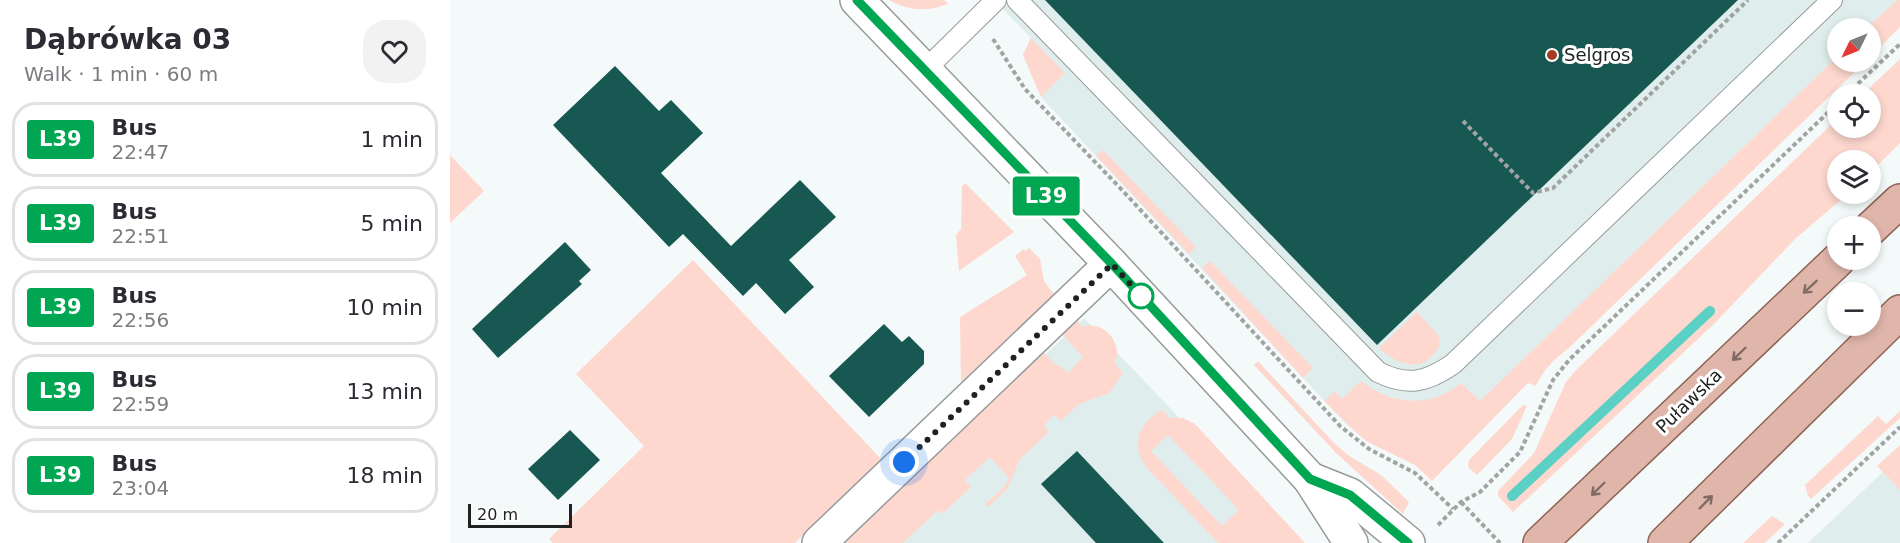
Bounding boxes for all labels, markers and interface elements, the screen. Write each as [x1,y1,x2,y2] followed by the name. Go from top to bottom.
[1827,18,1881,72] north arrow
[1827,18,1881,336] map controls
[363,20,426,83] button: heart
[24,23,231,56] text: Dąbrówka 03
[1564,44,1630,65] place label: Selgros
[1545,48,1559,62] marker: Selgros
[24,62,218,86] text: Walk · 1 min · 60 m
[1827,84,1881,138] button: locate
[112,115,157,140] text: Bus
[39,127,82,151] text: L39
[361,127,423,152] text: 1 min
[112,140,169,164] text: 22:47
[1827,150,1881,204] button: layers
[1012,176,1080,216] line badge: L39
[1025,184,1067,208] text: L39
[112,199,157,224] text: Bus
[39,211,82,235] text: L39
[361,211,423,236] text: 5 min
[1827,216,1881,270] button: +
[112,224,169,248] text: 22:51
[1802,279,1817,294] one-way arrow
[1827,282,1881,336] button: −
[112,283,157,308] text: Bus
[1128,283,1154,309] unlabelled marker
[39,295,82,319] text: L39
[347,295,423,320] text: 10 min
[112,308,169,332] text: 22:56
[1731,347,1746,361] one-way arrow
[1651,364,1726,437] street label: Puławska
[112,367,157,392] text: Bus
[39,379,82,403] text: L39
[347,379,423,404] text: 13 min
[112,392,169,416] text: 22:59
[889,447,919,477] your location
[112,451,157,476] text: Bus
[39,463,82,487] text: L39
[347,463,423,488] text: 18 min
[112,476,169,500] text: 23:04
[1590,481,1605,496] one-way arrow
[1699,495,1714,509] one-way arrow
[468,501,572,528] scale bar
[477,505,518,524] text: 20 m

